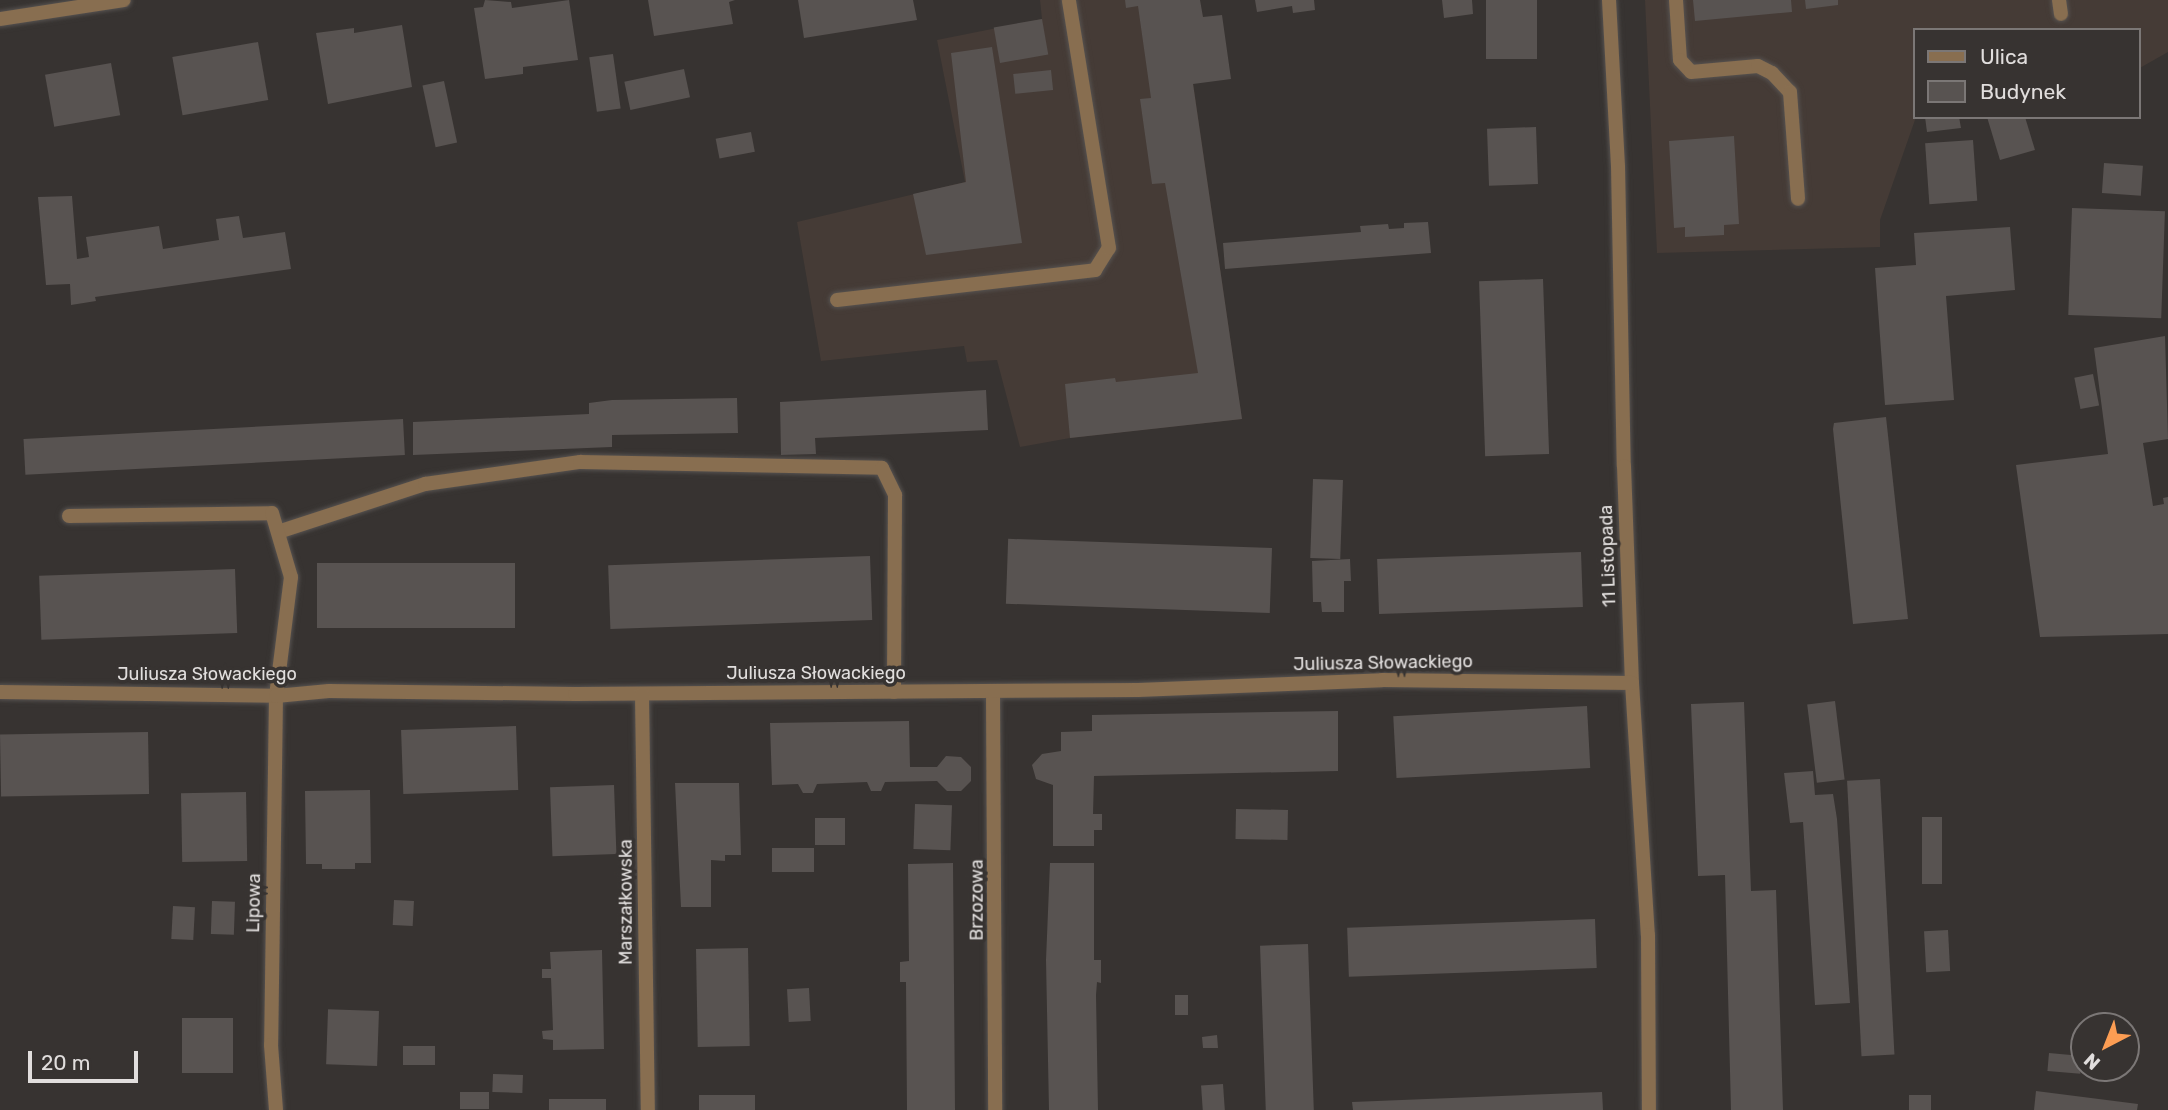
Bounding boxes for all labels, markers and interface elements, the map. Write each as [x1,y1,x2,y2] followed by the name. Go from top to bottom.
[1912,28,2140,119] legend
[1980,44,2028,69] text: Ulica
[1980,79,2066,104] text: Budynek
[1595,505,1621,607] street label: 11 Listopada
[1293,651,1473,675] street label: Juliusza Słowackiego
[726,662,906,684] street label: Juliusza Słowackiego
[117,663,297,685] street label: Juliusza Słowackiego
[615,839,637,965] street label: Marszałkowska
[966,859,988,941] street label: Brzozowa
[243,873,265,933] street label: Lipowa
[2070,1012,2140,1082] north arrow
[32,1036,142,1080] scale bar
[2079,1048,2105,1075] text: N
[41,1050,90,1075] text: 20 m

